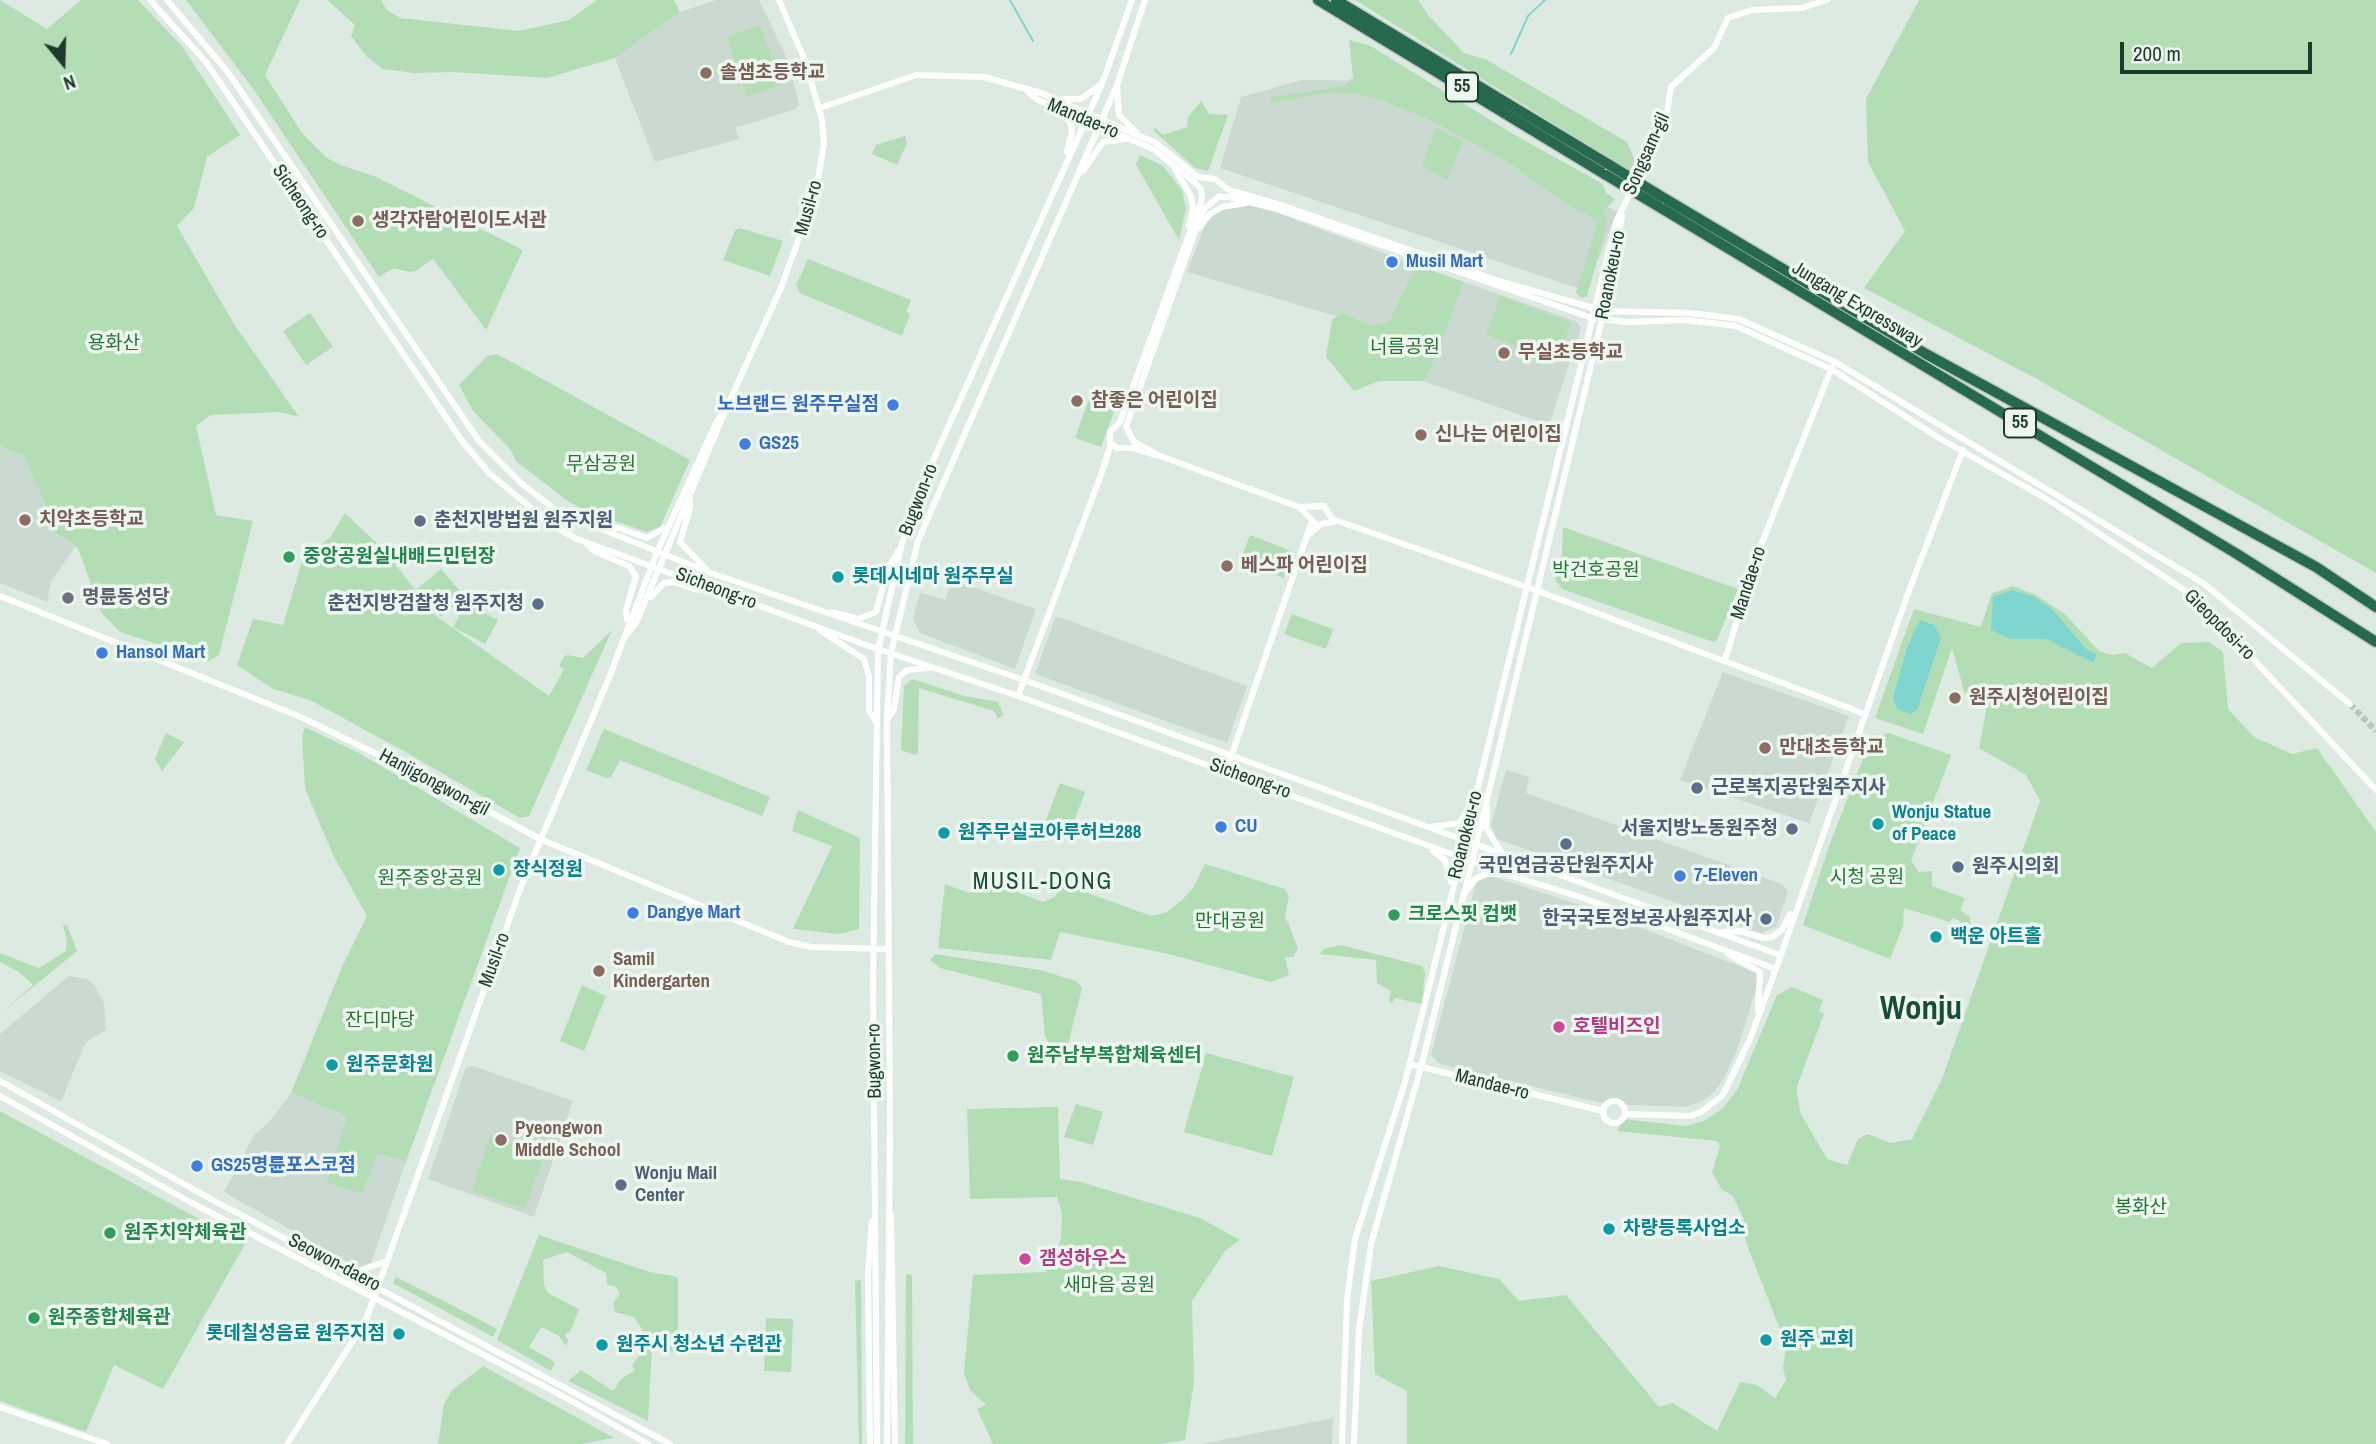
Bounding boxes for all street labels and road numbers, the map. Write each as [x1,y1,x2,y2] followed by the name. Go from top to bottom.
[1446,72,1478,102] road number: 55
[1044,94,1122,144] street label: Mandae-ro
[1619,109,1675,199] street label: Songsam-gil
[267,160,333,244] street label: Sicheong-ro
[790,178,828,238] street label: Musil-ro
[1591,229,1631,321] street label: Roanokeu-ro
[1788,257,1926,353] street label: Jungang Expressway
[2004,408,2036,438] road number: 55
[895,461,943,539] street label: Bugwon-ro
[1727,544,1771,622] street label: Mandae-ro
[672,563,760,615] street label: Sicheong-ro
[2179,585,2259,665] street label: Gieopdosi-ro
[375,744,493,822] street label: Hanjigongwon-gil
[1206,754,1294,804] street label: Sicheong-ro
[1444,789,1488,881] street label: Roanokeu-ro
[475,930,515,990] street label: Musil-ro
[863,1023,887,1099] street label: Bugwon-ro
[1453,1065,1531,1105] street label: Mandae-ro
[284,1229,384,1297] street label: Seowon-daero

